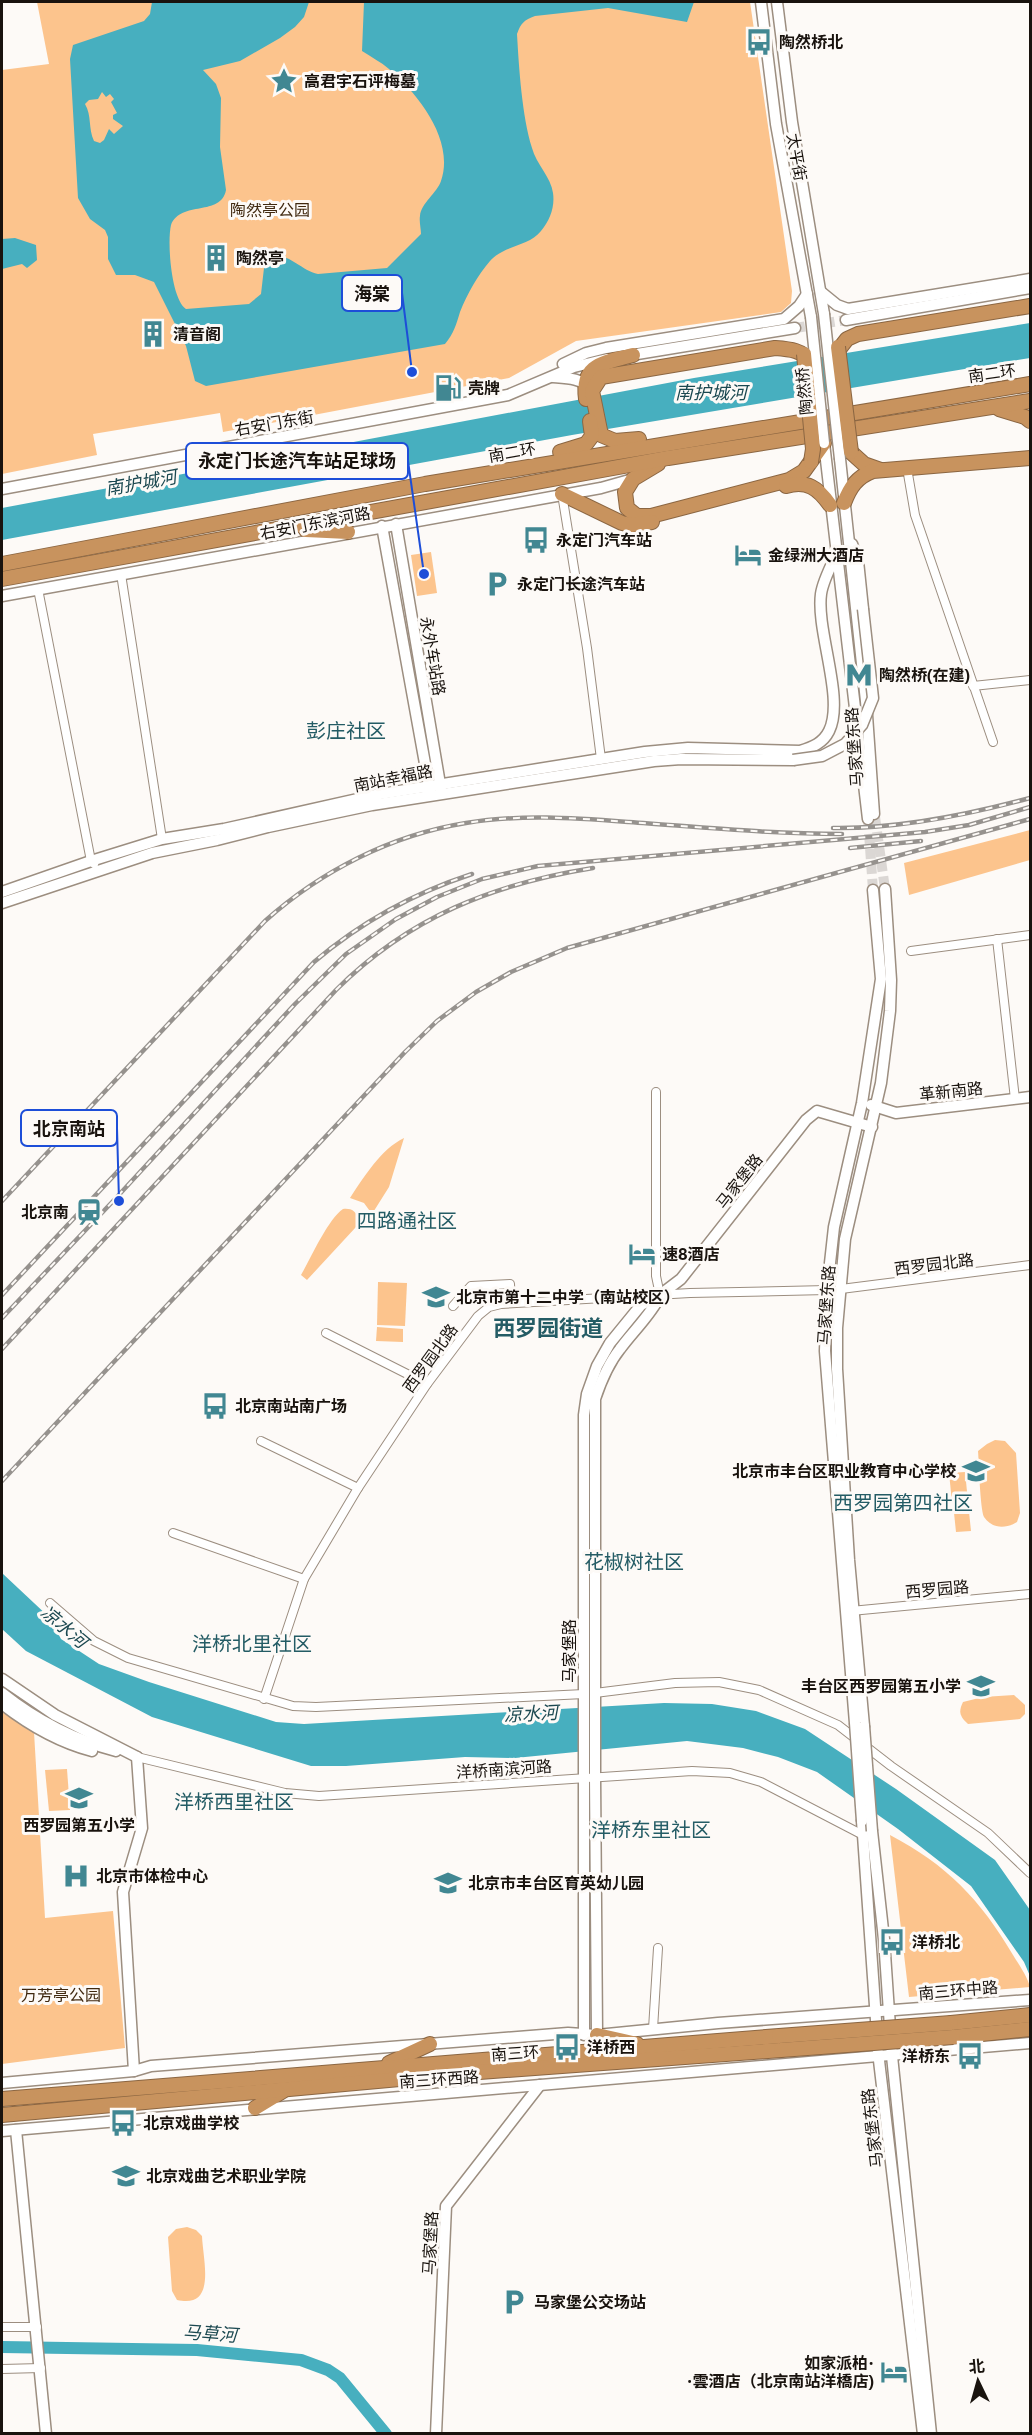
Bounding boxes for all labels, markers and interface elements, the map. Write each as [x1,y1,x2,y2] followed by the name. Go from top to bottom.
[744,27,774,57] bus stop icon: 陶然桥北
[779,32,843,52] place label: 陶然桥北
[269,66,299,96] place icon: 高君宇石评梅墓
[304,71,416,91] place label: 高君宇石评梅墓
[783,132,811,182] street label: 太平街
[230,200,310,220] park label: 陶然亭公园
[201,243,231,273] building icon: 陶然亭
[236,248,284,268] place label: 陶然亭
[342,275,402,311] callout: 海棠
[354,282,390,305] text: 海棠
[138,319,168,349] building icon: 清音阁
[173,324,221,344] place label: 清音阁
[967,360,1017,386] street label: 南二环
[792,366,816,416] street label: 陶然桥
[433,373,463,403] fuel station icon: 壳牌
[468,378,500,398] place label: 壳牌
[675,381,750,404] water label: 南护城河
[233,406,315,440] street label: 右安门东街
[487,438,537,466] street label: 南二环
[186,443,408,479] callout: 永定门长途汽车站足球场
[198,449,396,472] text: 永定门长途汽车站足球场
[103,464,181,500] water label: 南护城河
[258,502,372,544] street label: 右安门东滨河路
[521,525,551,555] bus stop icon: 永定门汽车站
[556,530,652,550] place label: 永定门汽车站
[733,540,763,570] hotel icon: 金绿洲大酒店
[768,545,864,565] place label: 金绿洲大酒店
[482,569,512,599] parking icon: 永定门长途汽车站
[517,574,645,594] place label: 永定门长途汽车站
[416,615,450,697] street label: 永外车站路
[844,660,874,690] metro station icon: 陶然桥(在建)
[879,665,970,685] place label: 陶然桥(在建)
[841,706,867,788] street label: 马家堡东路
[306,717,386,744] district label: 彭庄社区
[352,761,434,795] street label: 南站幸福路
[918,1078,984,1104] street label: 革新南路
[21,1110,117,1146] callout: 北京南站
[33,1117,105,1140] text: 北京南站
[711,1150,767,1212] street label: 马家堡路
[74,1197,104,1227] station icon: 北京南
[21,1202,69,1222] place label: 北京南
[357,1207,457,1234] district label: 四路通社区
[627,1239,657,1269] hotel icon: 速8酒店
[662,1244,720,1264] place label: 速8酒店
[893,1249,975,1279] street label: 西罗园北路
[813,1264,839,1346] street label: 马家堡东路
[421,1282,451,1312] school or university icon: 北京市第十二中学（南站校区）
[456,1287,680,1307] place label: 北京市第十二中学（南站校区）
[493,1313,603,1342] district label: 西罗园街道
[398,1320,462,1396] street label: 西罗园北路
[200,1391,230,1421] bus stop icon: 北京南站南广场
[235,1396,347,1416] place label: 北京南站南广场
[961,1456,991,1486] school or university icon: 北京市丰台区职业教育中心学校
[732,1461,957,1481] place label: 北京市丰台区职业教育中心学校
[833,1489,973,1516] district label: 西罗园第四社区
[584,1548,684,1575] district label: 花椒树社区
[904,1576,970,1602] street label: 西罗园路
[36,1600,95,1655] water label: 凉水河
[559,1619,579,1683] street label: 马家堡路
[192,1630,312,1657] district label: 洋桥北里社区
[966,1671,996,1701] school or university icon: 丰台区西罗园第五小学
[801,1676,961,1696] place label: 丰台区西罗园第五小学
[503,1700,562,1726] water label: 凉水河
[455,1756,553,1782] street label: 洋桥南滨河路
[64,1783,94,1813] school or university icon: 西罗园第五小学
[174,1788,294,1815] district label: 洋桥西里社区
[23,1815,135,1835] place label: 西罗园第五小学
[591,1816,711,1843] district label: 洋桥东里社区
[61,1861,91,1891] hospital icon: 北京市体检中心
[96,1866,208,1886] place label: 北京市体检中心
[433,1868,463,1898] school or university icon: 北京市丰台区育英幼儿园
[468,1873,644,1893] place label: 北京市丰台区育英幼儿园
[877,1927,907,1957] bus stop icon: 洋桥北
[912,1932,960,1952] place label: 洋桥北
[917,1977,999,2003] street label: 南三环中路
[21,1985,101,2005] park label: 万芳亭公园
[552,2032,582,2062] bus stop icon: 洋桥西
[587,2037,635,2057] place label: 洋桥西
[490,2041,540,2065] street label: 南三环
[955,2041,985,2071] bus stop icon: 洋桥东
[902,2046,950,2066] place label: 洋桥东
[398,2066,480,2092] street label: 南三环西路
[857,2087,887,2169] street label: 马家堡东路
[108,2108,138,2138] bus stop icon: 北京戏曲学校
[143,2113,240,2133] place label: 北京戏曲学校
[111,2161,141,2191] school or university icon: 北京戏曲艺术职业学院
[146,2166,306,2186] place label: 北京戏曲艺术职业学院
[418,2211,442,2275] street label: 马家堡路
[499,2287,529,2317] parking icon: 马家堡公交场站
[534,2292,646,2312] place label: 马家堡公交场站
[182,2320,241,2347] water label: 马草河
[948,2351,1008,2411] north arrow
[687,2353,874,2391] place label: 如家派柏· ·雲酒店（北京南站洋橋店)
[968,2355,986,2377] text: 北
[879,2357,909,2387] hotel icon: 如家派柏· ·雲酒店（北京南站洋橋店)

